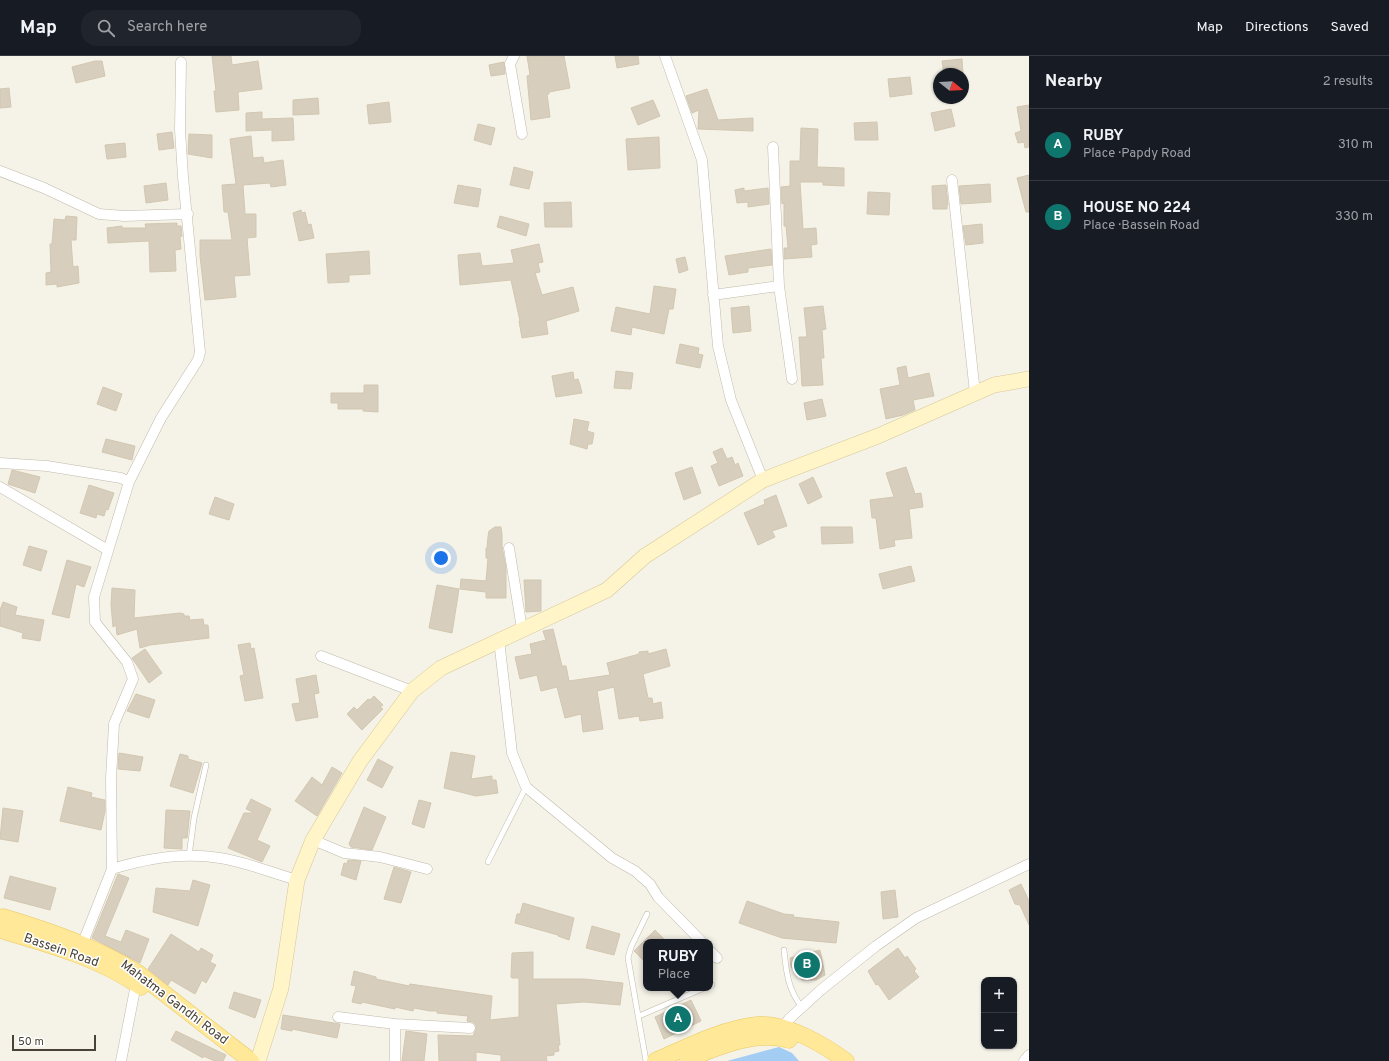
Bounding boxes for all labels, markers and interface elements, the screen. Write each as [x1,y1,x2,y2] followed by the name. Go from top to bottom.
[81,10,361,46] search box
[20,16,57,40] text: Map
[95,17,117,39] icon: search
[127,18,207,37] text: Search here
[1197,19,1223,36] text: Map
[1245,19,1309,36] text: Directions
[1331,19,1369,36] text: Saved
[933,68,969,104] north arrow
[1045,71,1102,93] text: Nearby
[1323,74,1373,90] text: 2 results
[1083,127,1124,146] text: RUBY
[1053,137,1063,153] text: A
[1338,137,1373,153] text: 310 m
[1083,146,1191,162] text: Place · Papdy Road
[1083,199,1191,218] text: HOUSE NO 224
[1054,209,1062,225] text: B
[1335,209,1373,225] text: 330 m
[1083,218,1200,234] text: Place · Bassein Road
[431,548,451,568] your location
[21,931,101,971] street label: Bassein Road
[643,939,713,991] popup
[658,948,698,967] text: RUBY
[794,950,820,980] pin: B
[117,957,231,1049] street label: Mahatma Gandhi Road
[658,967,690,983] text: Place
[981,977,1017,1049] map controls
[981,977,1017,1013] button: +
[665,1004,691,1034] pin: A
[981,1013,1017,1049] button: −
[12,1033,96,1052] scale bar
[18,1035,44,1049] text: 50 m

